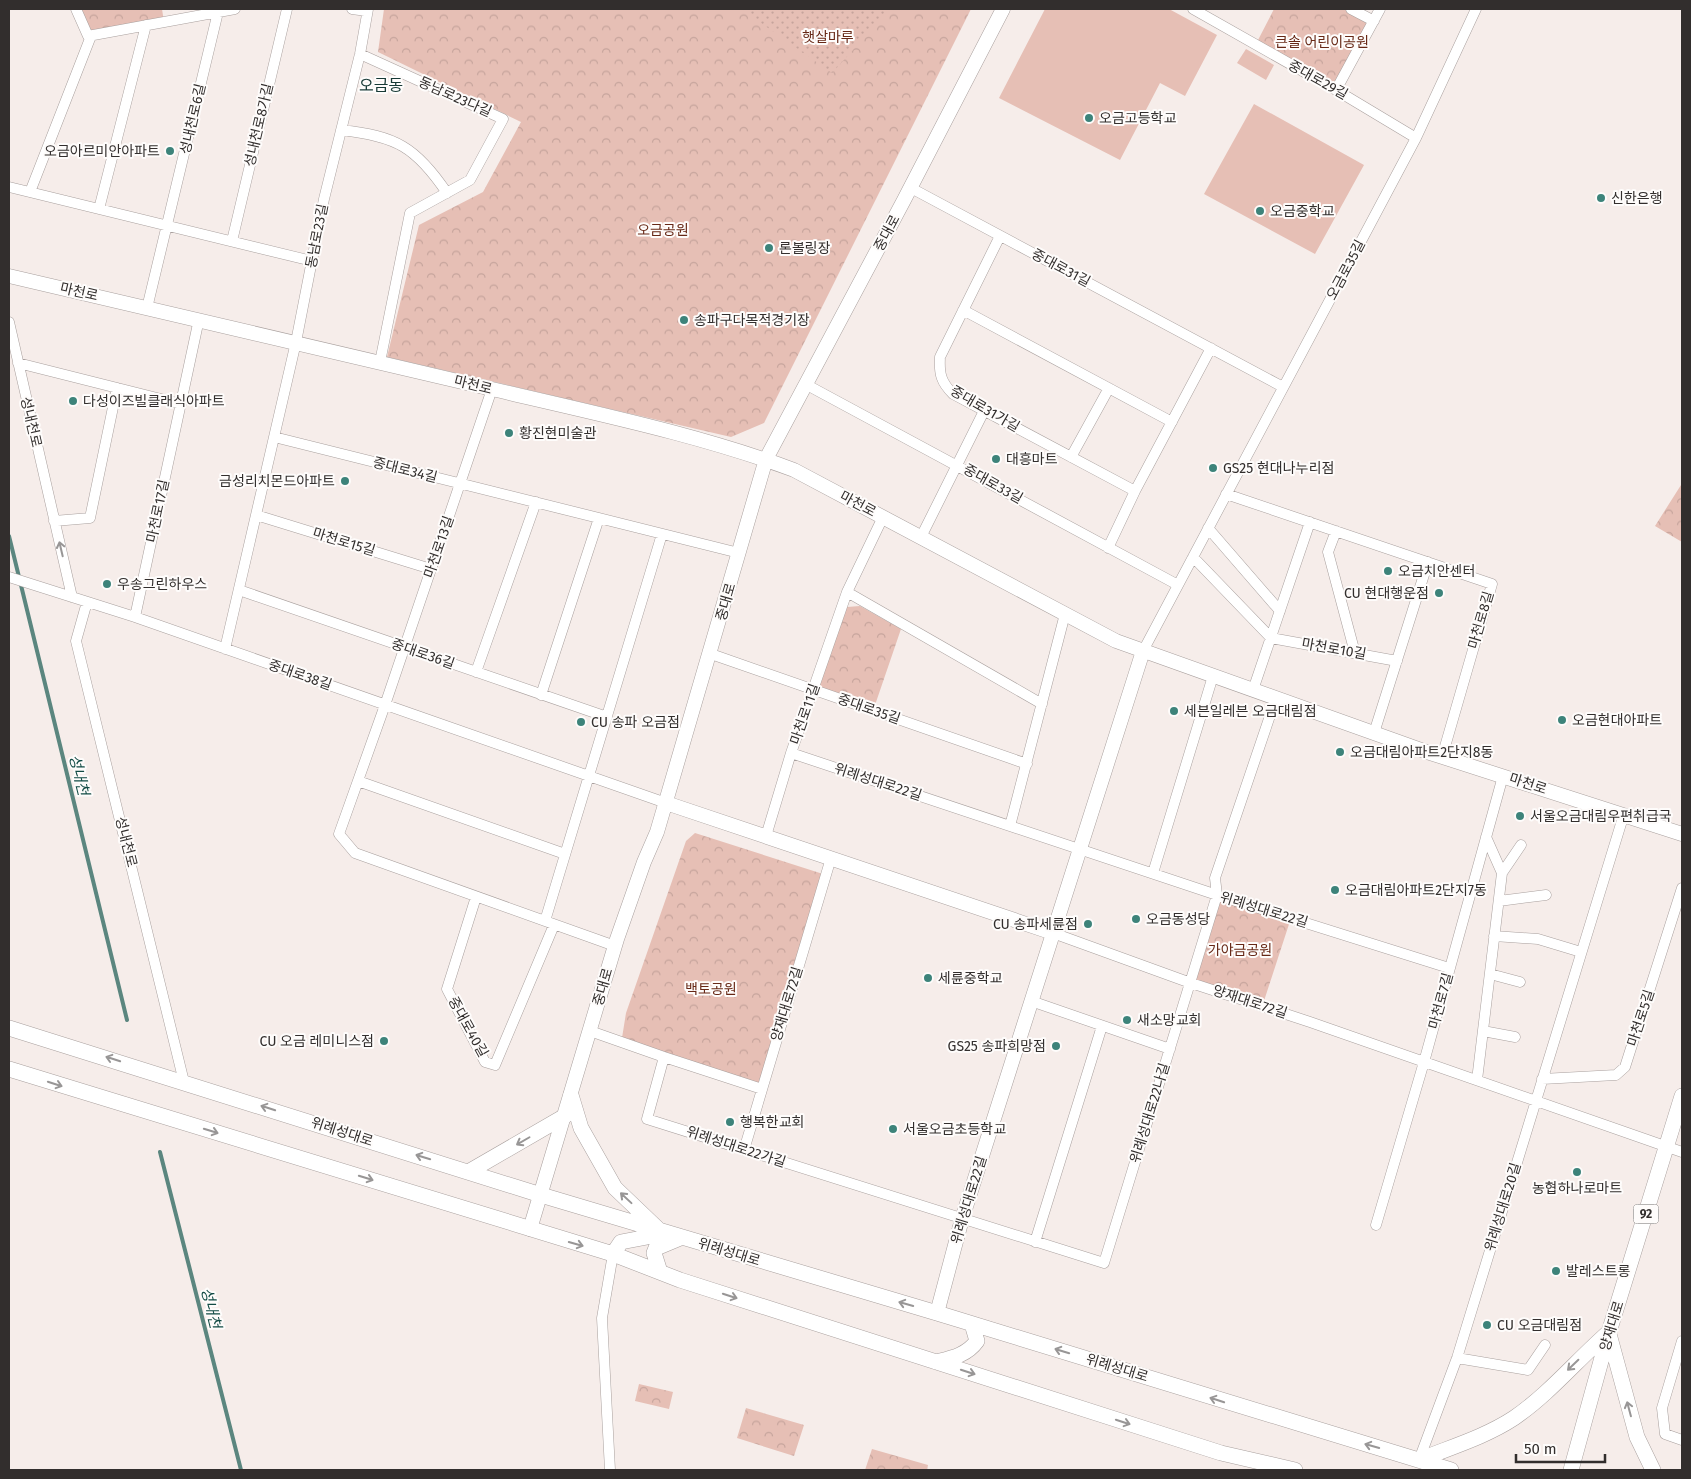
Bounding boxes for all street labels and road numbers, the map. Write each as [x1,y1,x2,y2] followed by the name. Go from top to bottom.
[1285,57,1351,103] street label: 중대로29길
[416,73,494,121] street label: 동남로23다길
[177,82,209,156] street label: 성내천로6길
[241,82,277,168] street label: 성내천로8가길
[302,202,332,270] street label: 동남로23길
[870,212,904,254] street label: 중대로
[1323,237,1369,303] street label: 오금로35길
[1029,245,1093,291] street label: 중대로31길
[58,279,100,305] street label: 마천로
[452,372,494,398] street label: 마천로
[947,382,1023,436] street label: 중대로31가길
[17,395,45,449] street label: 성내천로
[371,454,439,486] street label: 중대로34길
[960,461,1026,507] street label: 중대로33길
[143,478,173,544] street label: 마천로17길
[837,487,879,521] street label: 마천로
[420,514,458,580] street label: 마천로13길
[311,524,377,560] street label: 마천로15길
[713,581,740,623] street label: 중대로
[1465,589,1497,651] street label: 마천로8길
[389,635,457,673] street label: 중대로36길
[1300,635,1368,663] street label: 마천로10길
[266,656,334,694] street label: 중대로38길
[787,681,823,747] street label: 마천로11길
[835,690,903,728] street label: 중대로35길
[832,760,924,804] street label: 위례성대로22길
[1507,770,1549,798] street label: 마천로
[112,815,141,869] street label: 성내천로
[1218,889,1310,931] street label: 위례성대로22길
[768,965,806,1043] street label: 양재대로72길
[590,966,617,1008] street label: 중대로
[1425,971,1457,1031] street label: 마천로7길
[1211,982,1289,1022] street label: 양재대로72길
[1624,988,1658,1048] street label: 마천로5길
[444,994,492,1060] street label: 중대로40길
[1127,1061,1173,1165] street label: 위례성대로22나길
[309,1114,375,1150] street label: 위례성대로
[684,1123,788,1171] street label: 위례성대로22가길
[948,1154,990,1246] street label: 위례성대로22길
[1481,1161,1525,1253] street label: 위례성대로20길
[1634,1204,1658,1224] road number: 92
[696,1234,762,1270] street label: 위례성대로
[1596,1299,1628,1353] street label: 양재대로
[1084,1350,1150,1386] street label: 위례성대로

